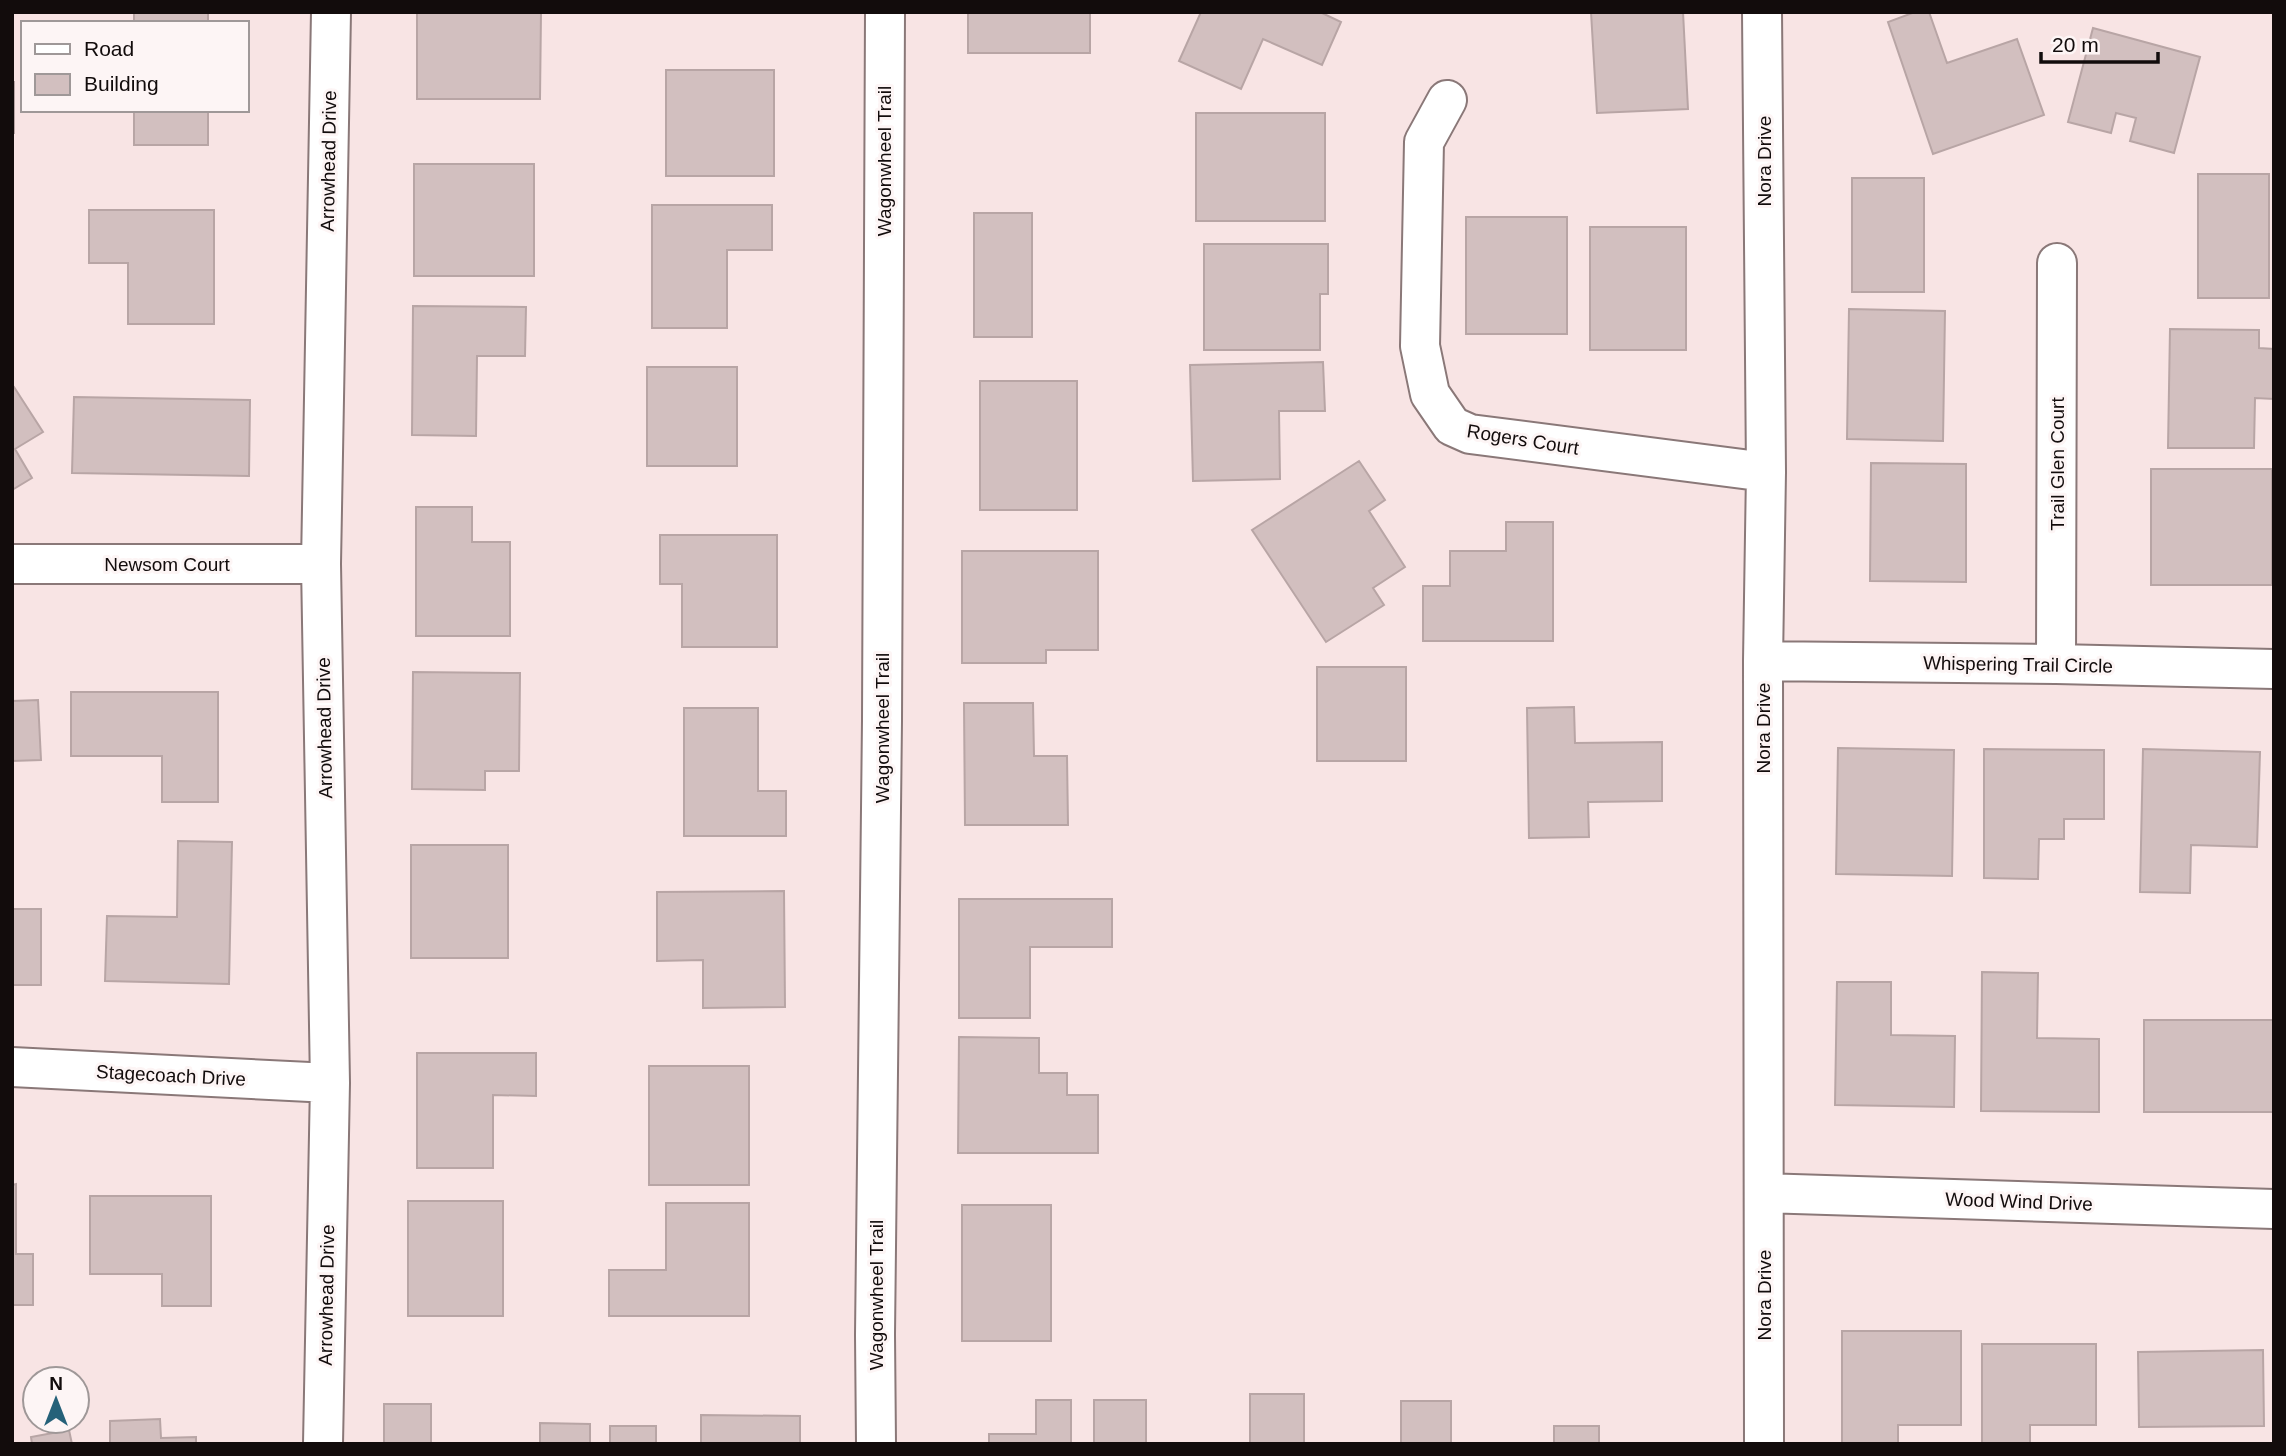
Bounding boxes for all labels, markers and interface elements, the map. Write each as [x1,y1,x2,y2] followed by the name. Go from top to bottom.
[21,21,248,112] legend
[2041,21,2158,65] scale bar
[2052,33,2099,56] text: 20 m
[84,37,134,60] text: Road
[84,72,159,95] text: Building
[874,86,895,236] street label: Wagonwheel Trail
[317,90,340,232] street label: Arrowhead Drive
[1754,116,1775,206] street label: Nora Drive
[2047,397,2068,531] street label: Trail Glen Court
[1465,420,1581,459] street label: Rogers Court
[104,554,231,575] street label: Newsom Court
[1923,652,2113,677] street label: Whispering Trail Circle
[872,653,893,803] street label: Wagonwheel Trail
[313,657,336,799] street label: Arrowhead Drive
[1753,683,1774,773] street label: Nora Drive
[96,1061,246,1090] street label: Stagecoach Drive
[1945,1188,2093,1215] street label: Wood Wind Drive
[866,1220,887,1370] street label: Wagonwheel Trail
[315,1224,338,1366] street label: Arrowhead Drive
[1754,1250,1775,1340] street label: Nora Drive
[21,1365,91,1435] north arrow
[49,1373,63,1394] text: N

